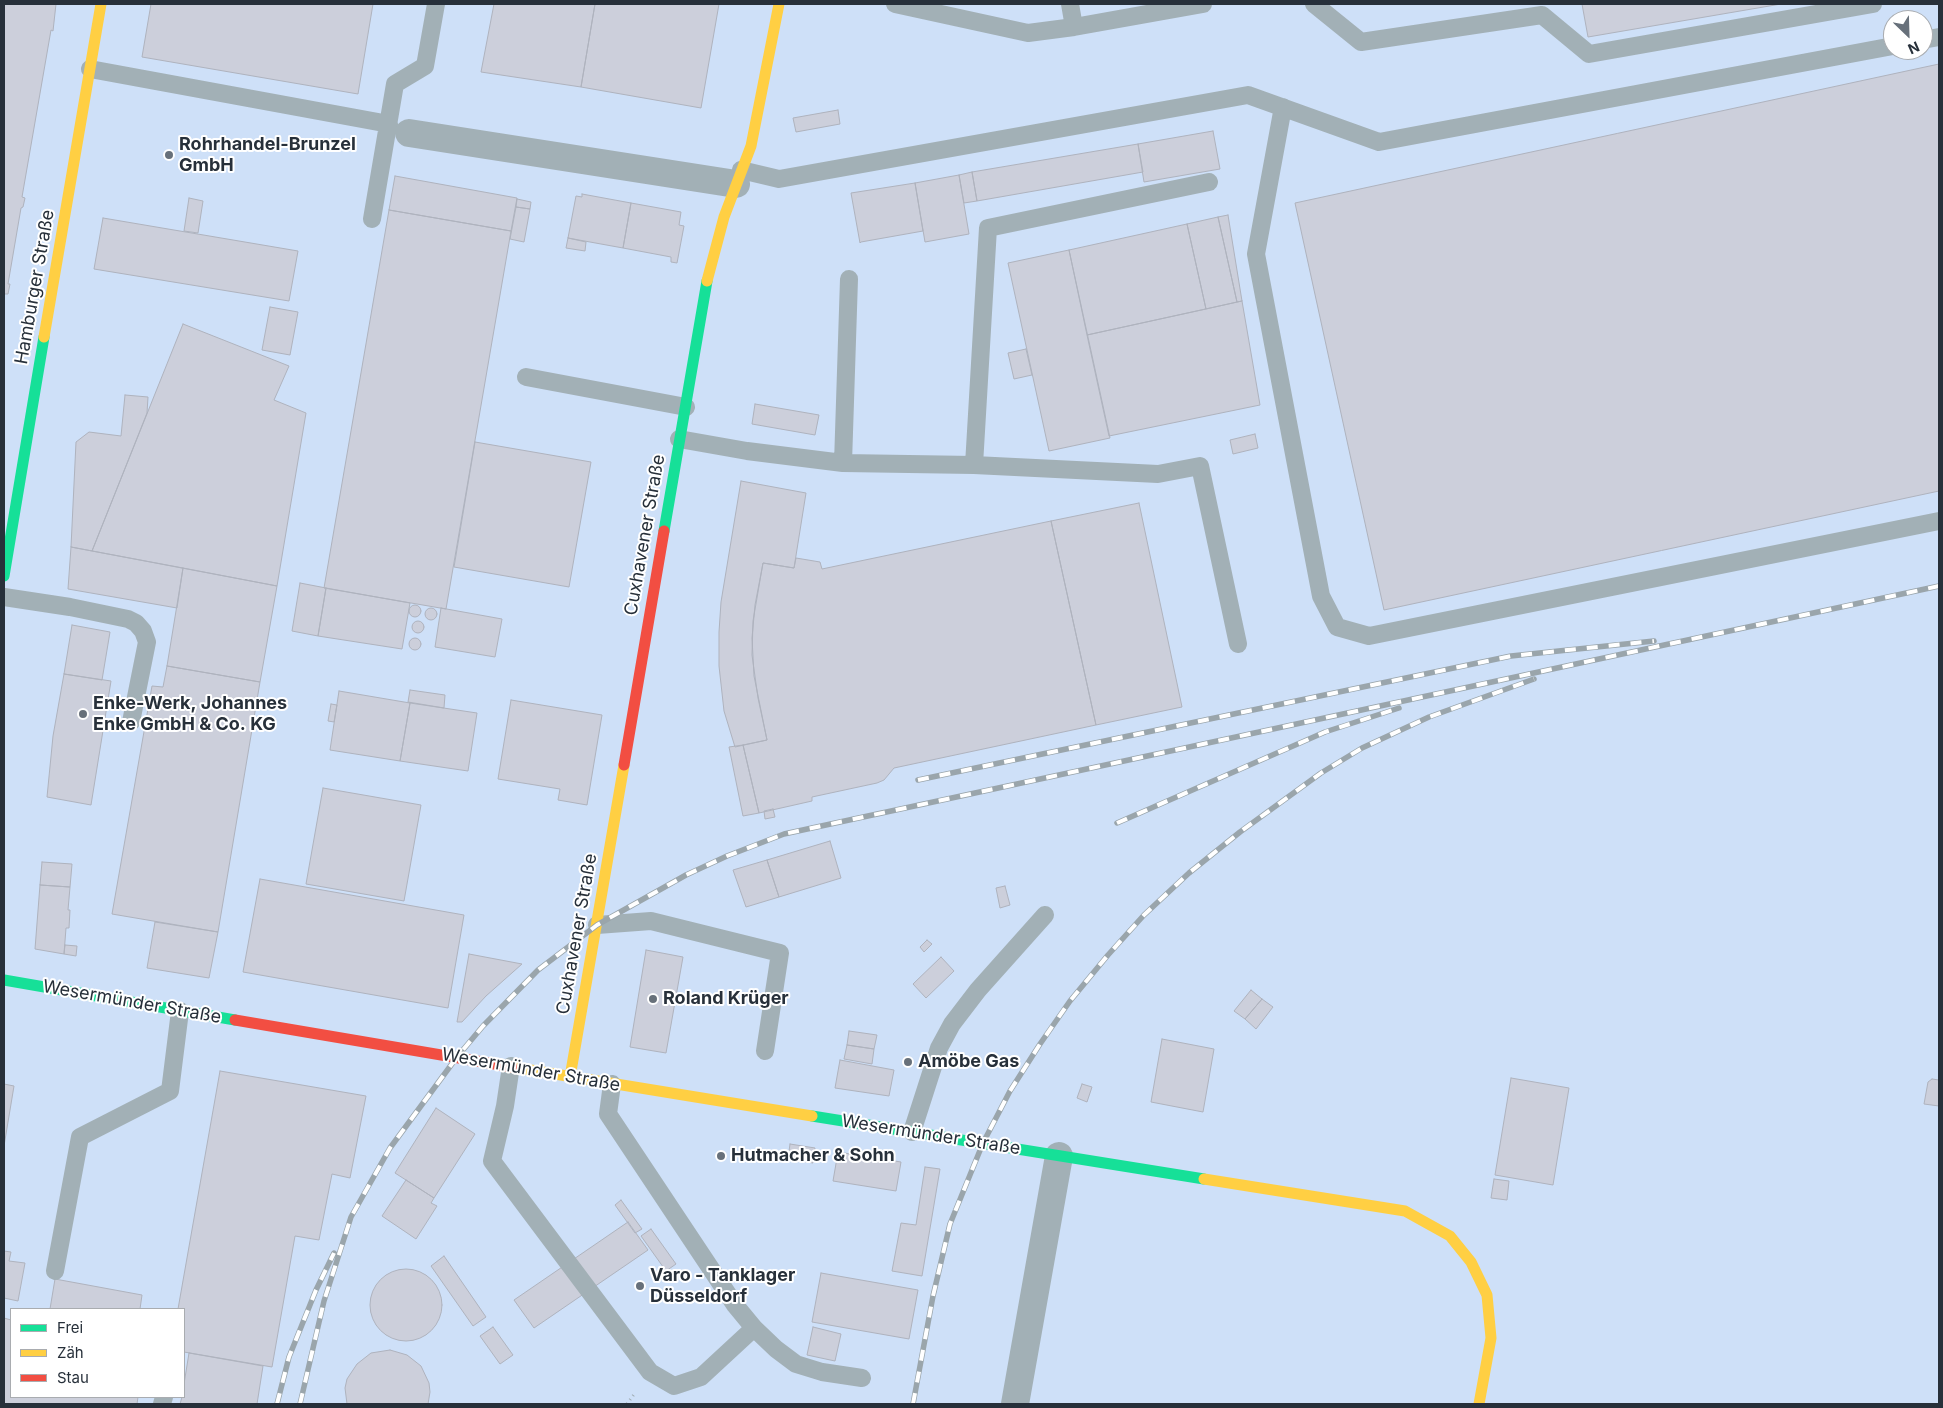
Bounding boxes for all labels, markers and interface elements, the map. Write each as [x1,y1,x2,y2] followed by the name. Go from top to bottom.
[1883,10,1933,60] north arrow
[1906,38,1922,58] text: N
[179,134,356,176] place label: Rohrhandel-Brunzel GmbH
[163,149,175,161] marker: Rohrhandel-Brunzel GmbH
[11,208,59,366] street label: Hamburger Straße
[620,453,670,617] street label: Cuxhavener Straße
[93,693,287,736] place label: Enke-Werk, Johannes Enke GmbH & Co. KG
[77,708,89,720] marker: Enke-Werk, Johannes Enke GmbH & Co. KG
[552,852,602,1016] street label: Cuxhavener Straße
[41,976,223,1028] street label: Wesermünder Straße
[663,988,789,1010] place label: Roland Krüger
[647,993,659,1005] marker: Roland Krüger
[440,1044,622,1096] street label: Wesermünder Straße
[918,1051,1019,1073] place label: Amöbe Gas
[902,1056,914,1068] marker: Amöbe Gas
[840,1110,1022,1160] street label: Wesermünder Straße
[731,1145,895,1167] place label: Hutmacher & Sohn
[715,1150,727,1162] marker: Hutmacher & Sohn
[650,1265,795,1308] place label: Varo - Tanklager Düsseldorf
[634,1280,646,1292] marker: Varo - Tanklager Düsseldorf
[10,1308,185,1398] legend
[57,1318,83,1337] text: Frei
[57,1343,84,1362] text: Zäh
[57,1368,89,1387] text: Stau

